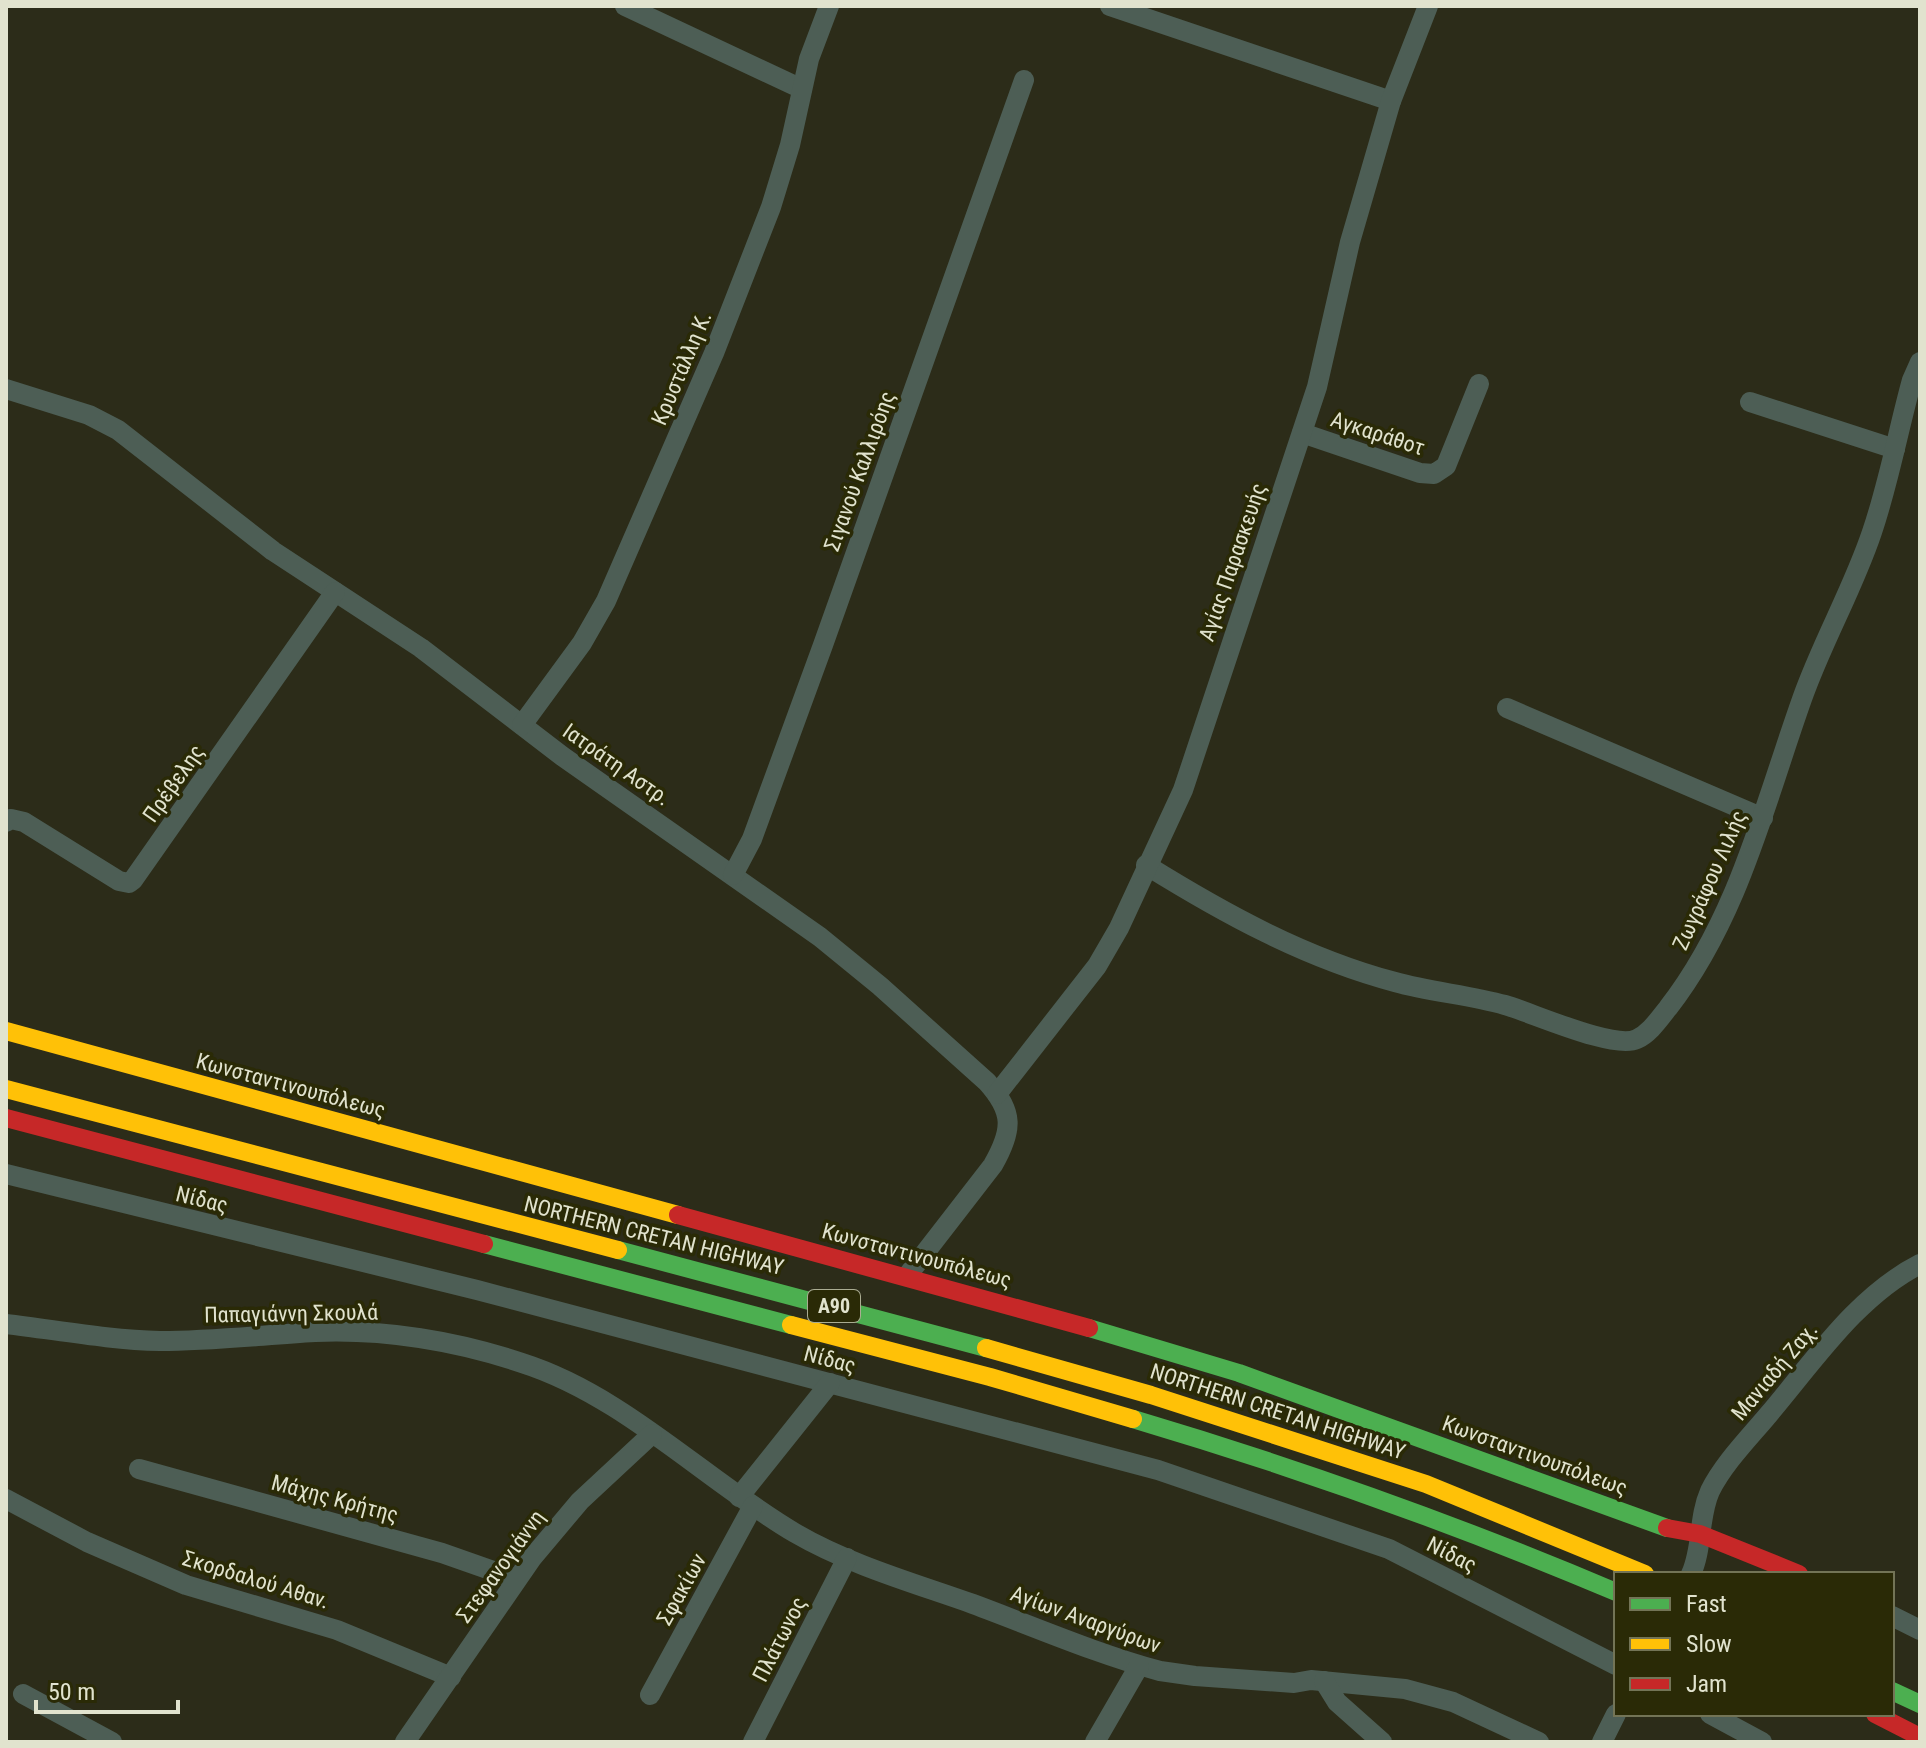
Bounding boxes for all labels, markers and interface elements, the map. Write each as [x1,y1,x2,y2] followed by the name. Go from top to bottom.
[646,308,717,429] street label: Κρυστάλλη Κ.
[819,388,900,554] street label: Σιγανού Καλλιρόης
[1328,407,1428,460] street label: Αγκαράθοτ
[1194,480,1271,644] street label: Αγίας Παρασκευής
[558,718,675,811] street label: Ιατράτη Αστρ.
[138,740,209,827] street label: Πρέβελης
[1668,807,1751,954] street label: Ζωγράφου Λιλής
[193,1048,388,1123] street label: Κωνσταντινουπόλεως
[173,1181,230,1218] street label: Νίδας
[521,1191,787,1280] street label: NORTHERN CRETAN HIGHWAY
[819,1218,1014,1293] street label: Κωνσταντινουπόλεως
[808,1290,860,1322] road number: Α90
[204,1299,378,1328] street label: Παπαγιάννη Σκουλά
[1726,1317,1823,1425] street label: Μανιαδή Ζαχ.
[801,1341,858,1378] street label: Νίδας
[1147,1358,1409,1465] street label: NORTHERN CRETAN HIGHWAY
[1439,1410,1631,1501] street label: Κωνσταντινουπόλεως
[269,1470,401,1527] street label: Μάχης Κρήτης
[451,1505,550,1627] street label: Στεφανογιάννη
[1423,1531,1481,1577] street label: Νίδας
[180,1545,332,1614] street label: Σκορδαλού Αθαν.
[652,1549,711,1629] street label: Σφακίων
[1614,1572,1894,1716] legend
[1007,1581,1164,1658] street label: Αγίων Αναργύρων
[1686,1590,1727,1618] text: Fast
[748,1593,811,1686] street label: Πλάτωνος
[1686,1630,1732,1658] text: Slow
[36,1664,178,1714] scale bar
[1686,1670,1727,1698] text: Jam
[48,1678,95,1706] text: 50 m

